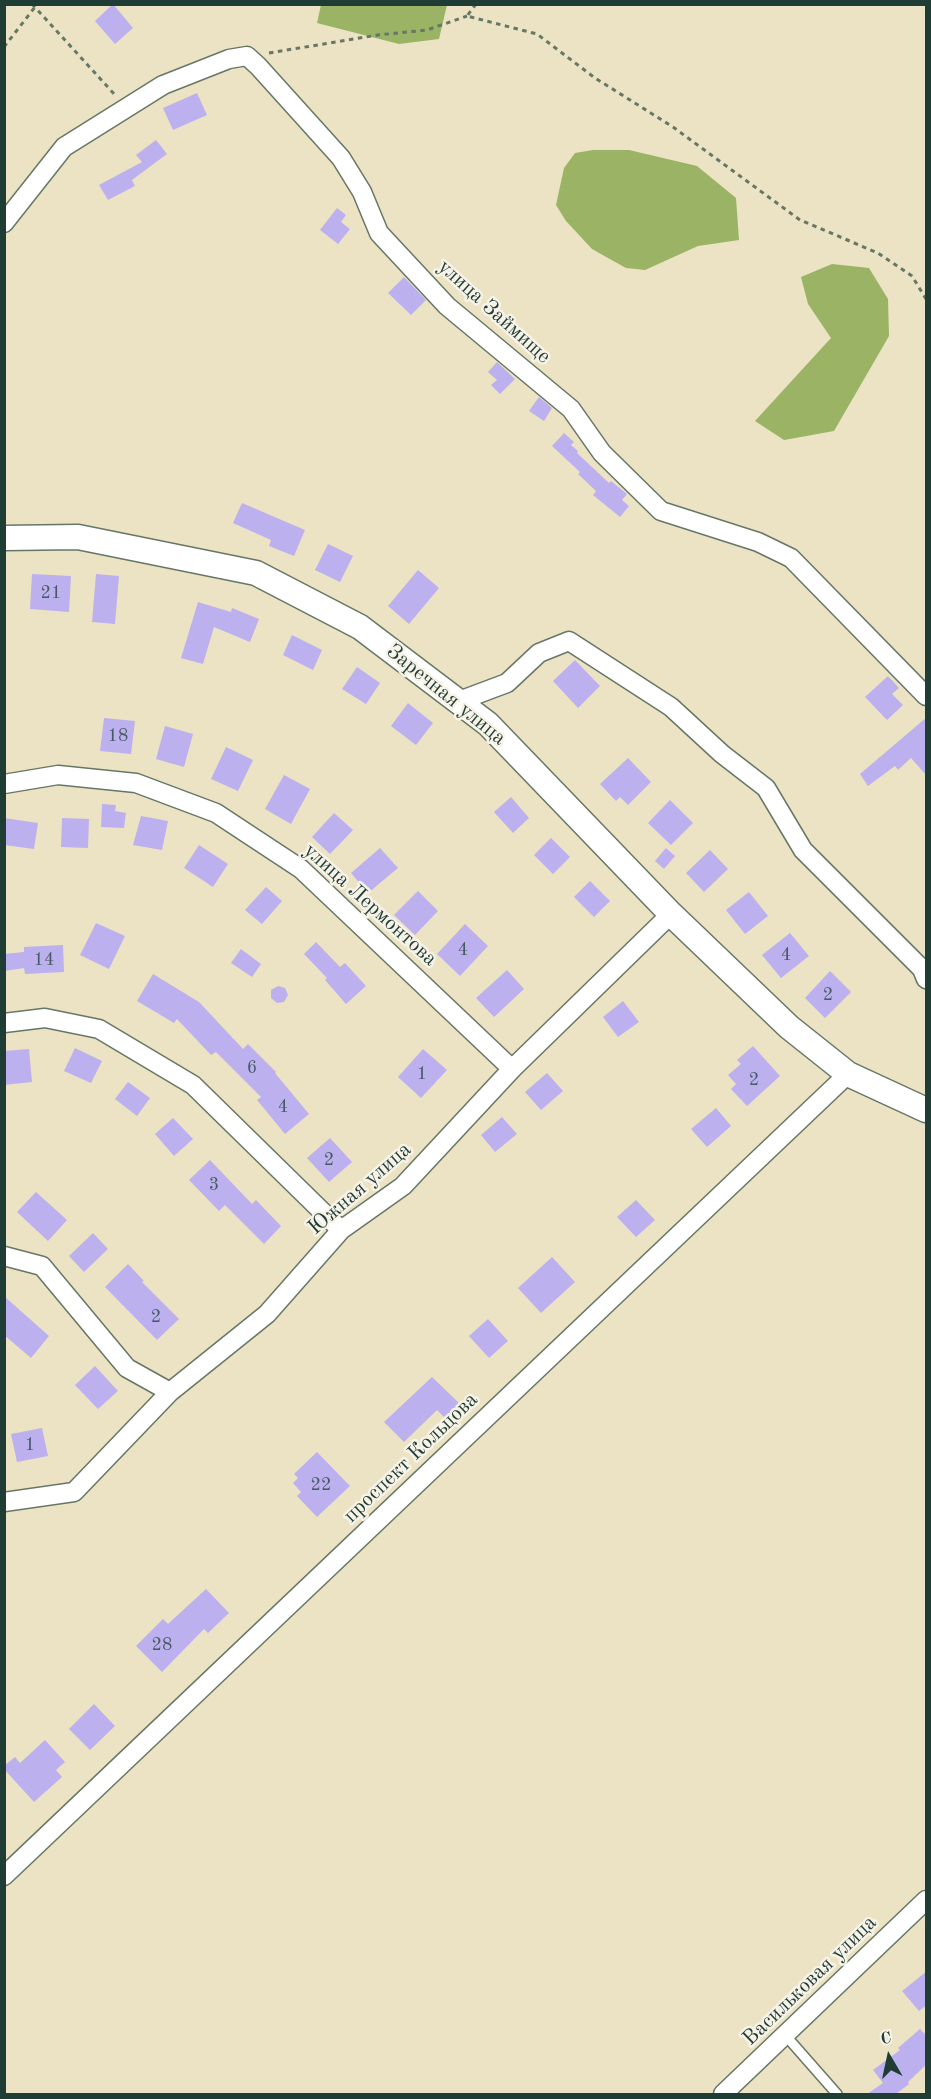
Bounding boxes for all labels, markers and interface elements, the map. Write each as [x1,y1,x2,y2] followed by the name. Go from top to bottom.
[432,255,556,369] street label: улица Займище
[41,582,61,604] house number: 21
[381,639,511,751] street label: Заречная улица
[108,725,128,747] house number: 18
[298,838,442,972] street label: улица Лермонтова
[458,939,468,961] house number: 4
[781,944,791,966] house number: 4
[34,949,54,971] house number: 14
[823,984,833,1006] house number: 2
[247,1057,257,1079] house number: 6
[417,1063,427,1085] house number: 1
[749,1069,759,1091] house number: 2
[278,1096,288,1118] house number: 4
[303,1137,417,1241] street label: Южная улица
[324,1149,334,1171] house number: 2
[209,1174,219,1196] house number: 3
[151,1306,161,1328] house number: 2
[339,1388,483,1528] street label: проспект Кольцова
[25,1434,35,1456] house number: 1
[311,1474,331,1496] house number: 22
[152,1634,172,1656] house number: 28
[738,1911,882,2051] street label: Васильковая улица
[859,2027,919,2087] north arrow
[880,2030,893,2048] text: С

